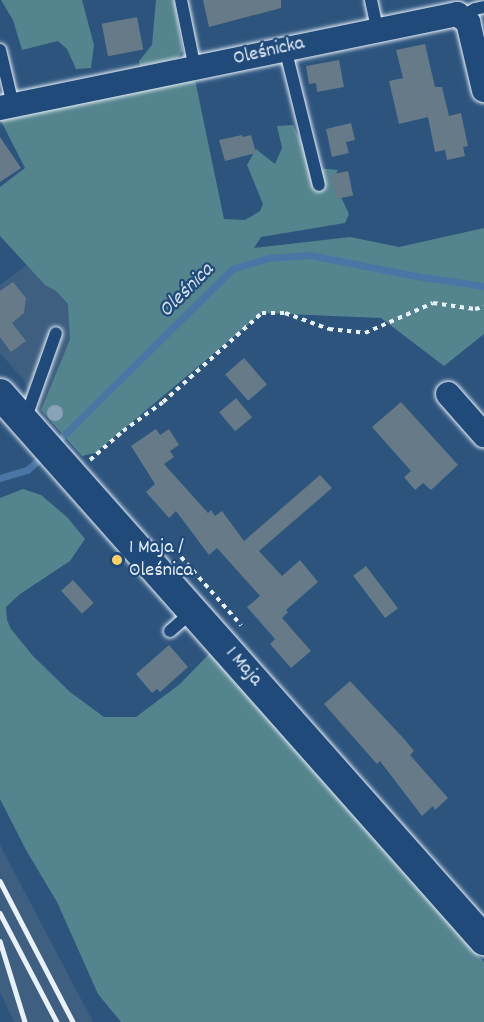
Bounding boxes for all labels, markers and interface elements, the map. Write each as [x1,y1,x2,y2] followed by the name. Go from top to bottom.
[231,32,307,72] street label: Oleśnicka
[154,258,220,324] water label: Oleśnica
[129,536,193,583] place label: 1 Maja / Oleśnica
[110,553,124,567] marker: 1 Maja / Oleśnica
[219,642,267,692] street label: 1 Maja

